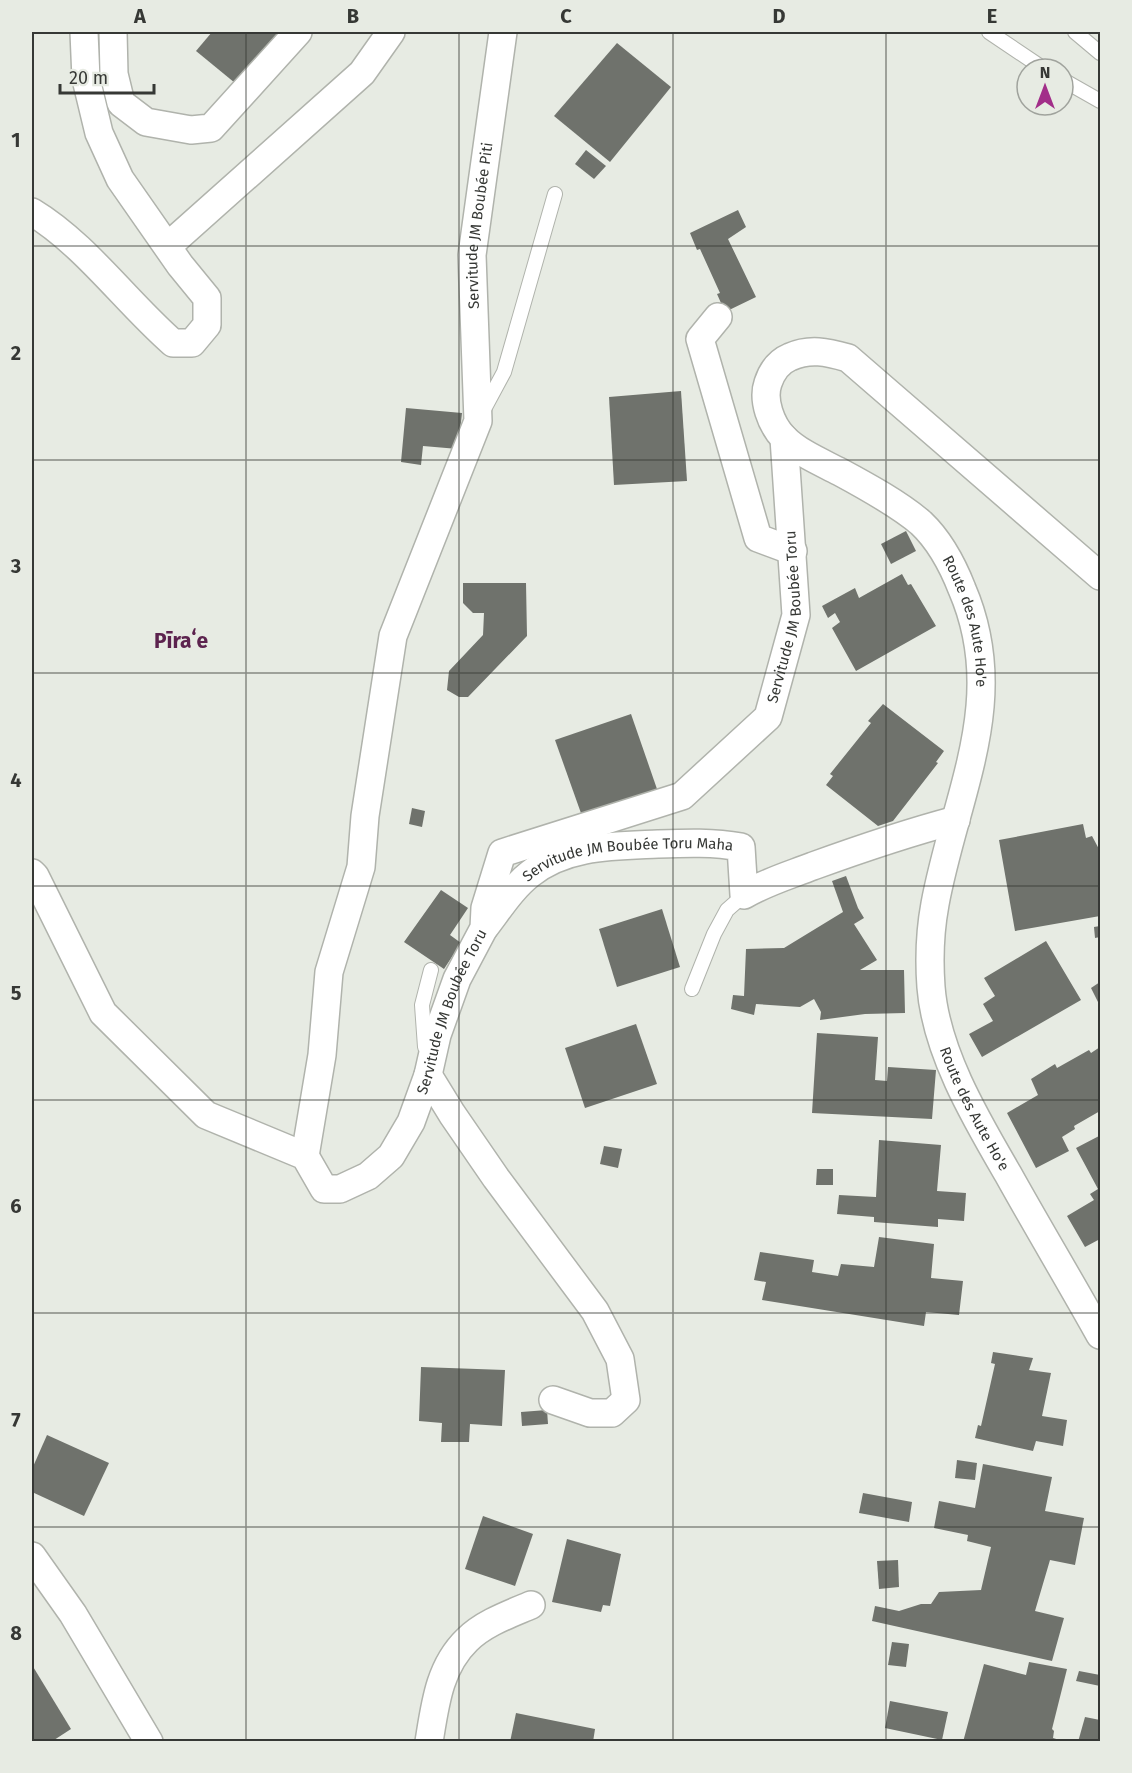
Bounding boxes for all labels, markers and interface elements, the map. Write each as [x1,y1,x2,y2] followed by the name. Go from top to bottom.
[133,4,147,28] text: A
[347,4,359,28] text: B
[560,4,572,28] text: C
[772,4,786,28] text: D
[987,4,997,28] text: E
[60,57,154,95] scale bar
[1015,57,1075,117] north arrow
[1040,63,1050,82] text: N
[69,67,108,89] text: 20 m
[11,128,21,152] text: 1
[463,141,497,309] street label: Servitude JM Boubée Piti
[11,341,21,365] text: 2
[763,530,805,705] street label: Servitude JM Boubée Toru
[939,552,990,687] street label: Route des Aute Ho'e
[10,554,21,578] text: 3
[154,628,209,654] district label: Pīraʻe
[10,768,22,792] text: 4
[519,834,734,885] street label: Servitude JM Boubée Toru Maha
[413,926,491,1097] street label: Servitude JM Boubée Toru
[11,981,22,1005] text: 5
[936,1044,1013,1174] street label: Route des Aute Ho'e
[10,1194,22,1218] text: 6
[11,1408,21,1432] text: 7
[10,1621,22,1645] text: 8

